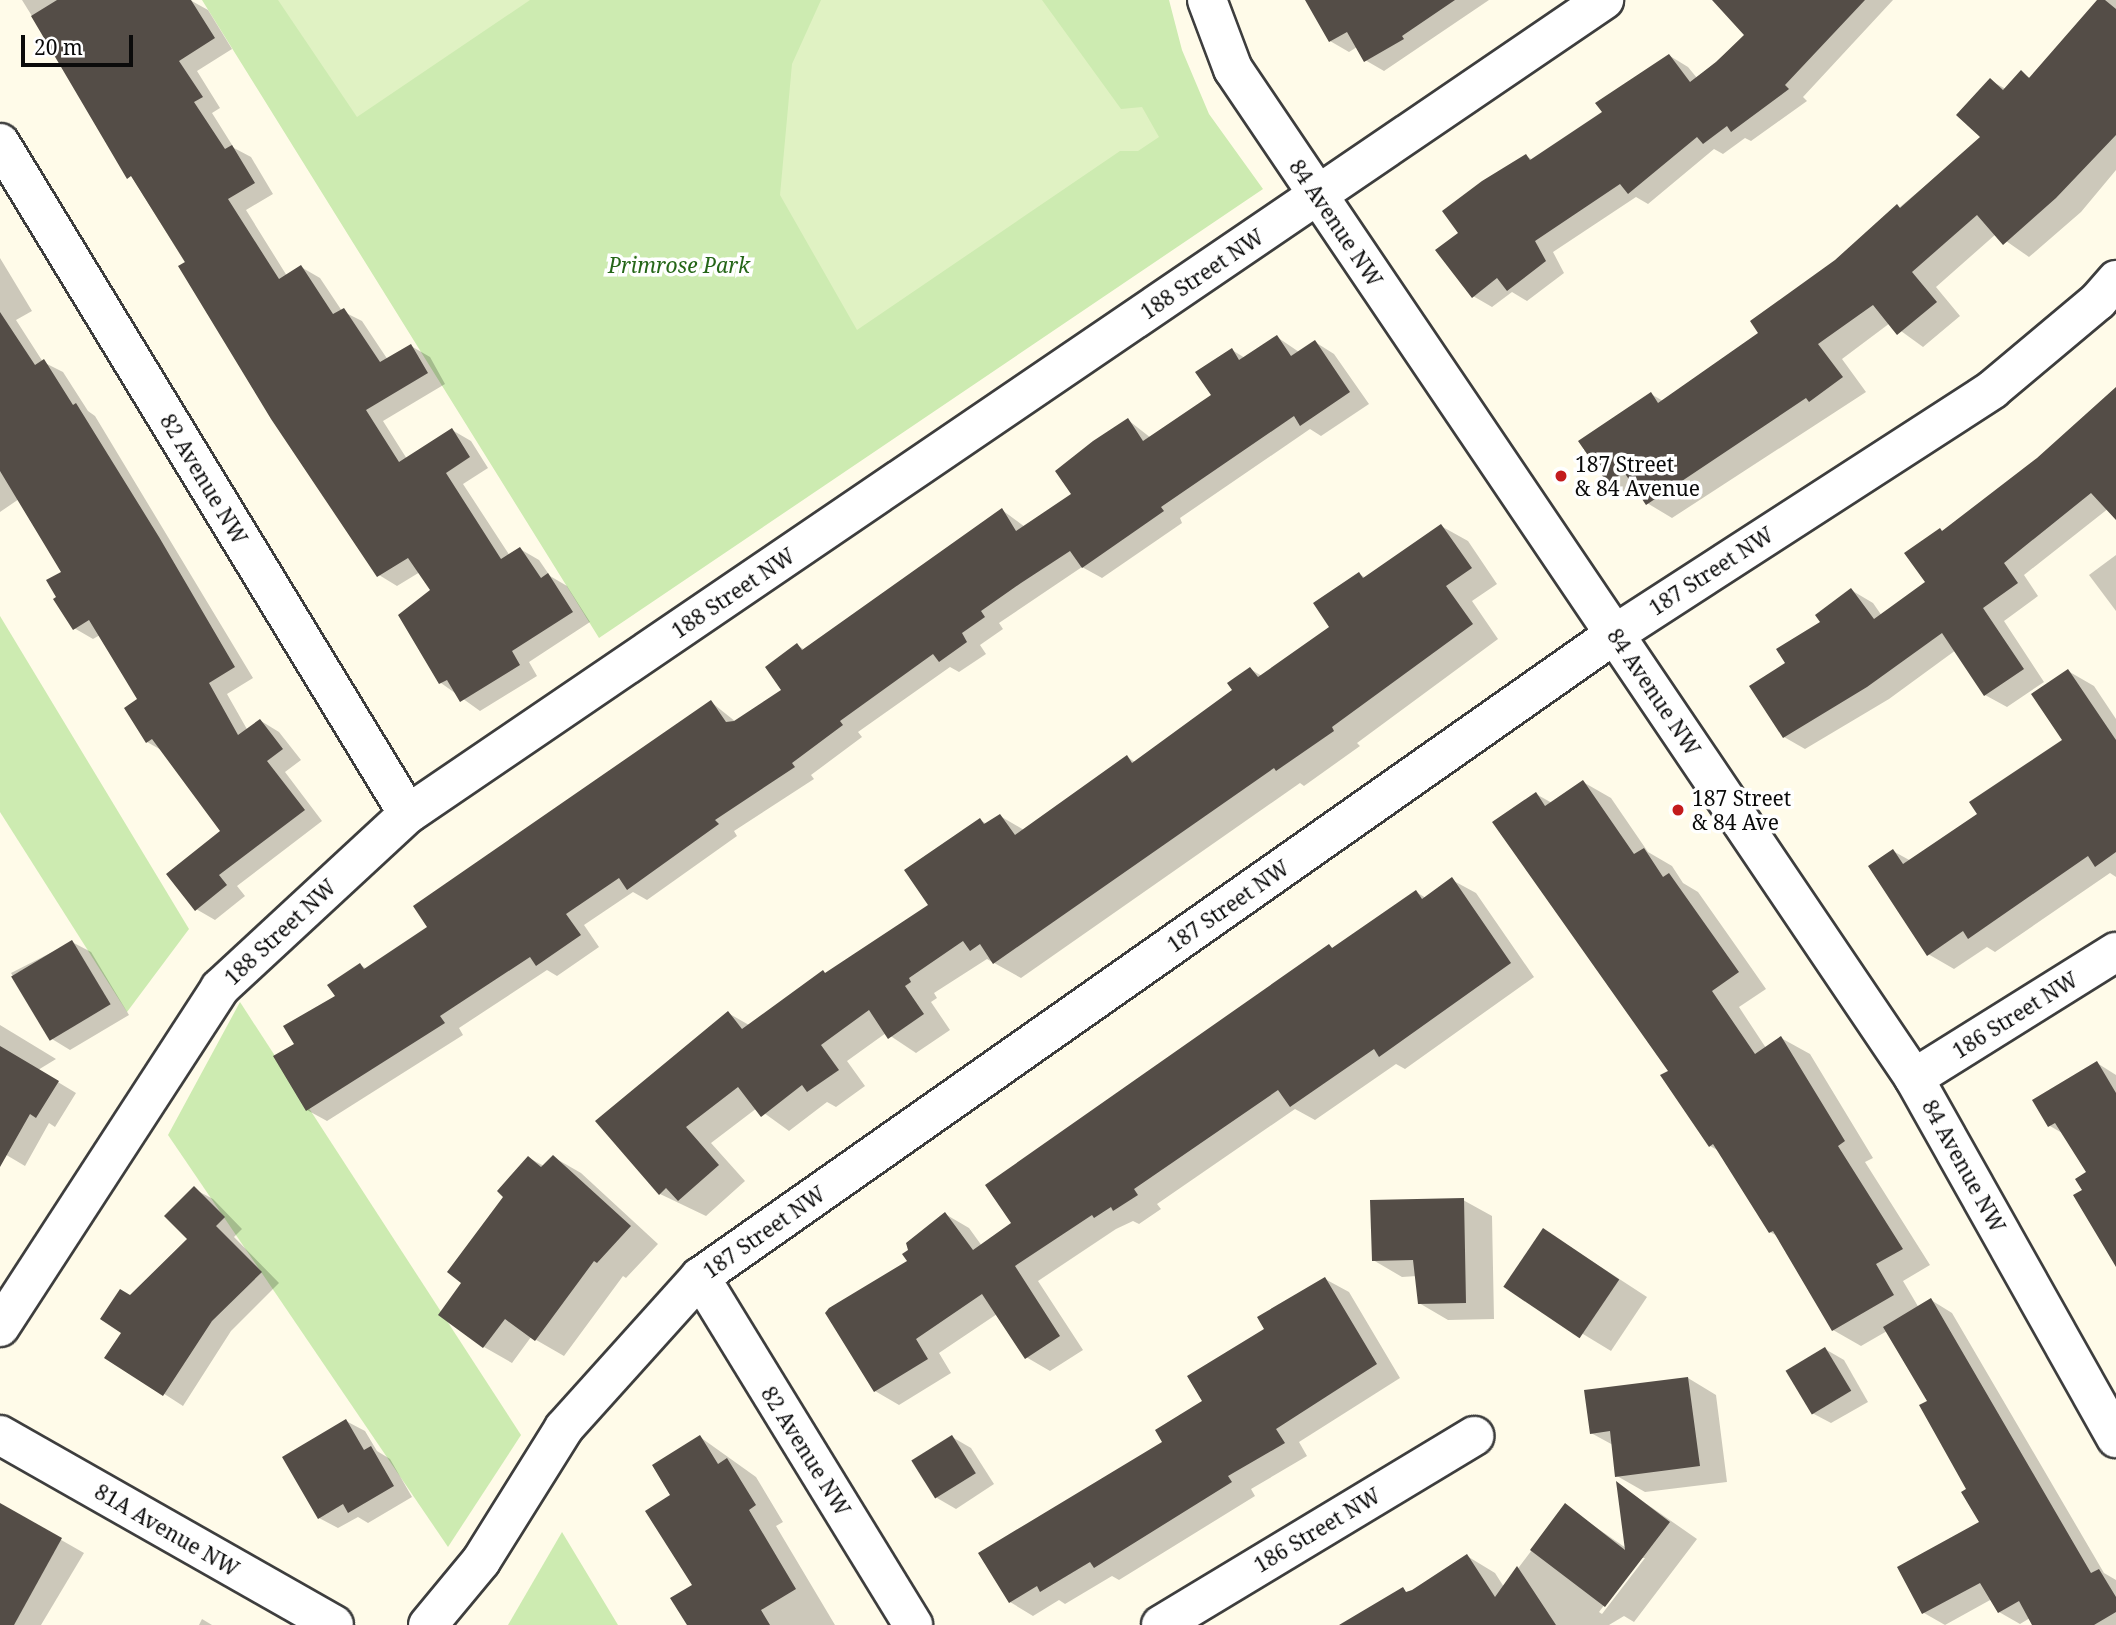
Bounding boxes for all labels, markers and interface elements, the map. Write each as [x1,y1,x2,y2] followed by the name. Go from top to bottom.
[24,21,136,65] scale bar
[34,33,83,61] text: 20 m
[1284,155,1388,291] street label: 84 Avenue NW
[1136,224,1268,324] street label: 188 Street NW
[608,252,750,278] park label: Primrose Park
[155,409,253,549] street label: 82 Avenue NW
[1575,451,1700,501] place label: 187 Street & 84 Avenue
[1553,468,1569,484] marker: 187 Street & 84 Avenue
[1644,522,1778,620] street label: 187 Street NW
[667,543,799,643] street label: 188 Street NW
[1602,624,1706,760] street label: 84 Avenue NW
[1692,785,1791,835] place label: 187 Street & 84 Ave
[1670,802,1686,818] marker: 187 Street & 84 Ave
[1162,855,1294,957] street label: 187 Street NW
[219,874,341,990] street label: 188 Street NW
[1948,967,2082,1063] street label: 186 Street NW
[1917,1095,2011,1237] street label: 84 Avenue NW
[698,1181,830,1283] street label: 187 Street NW
[756,1382,856,1520] street label: 82 Avenue NW
[90,1479,244,1581] street label: 81A Avenue NW
[1249,1482,1385,1578] street label: 186 Street NW

